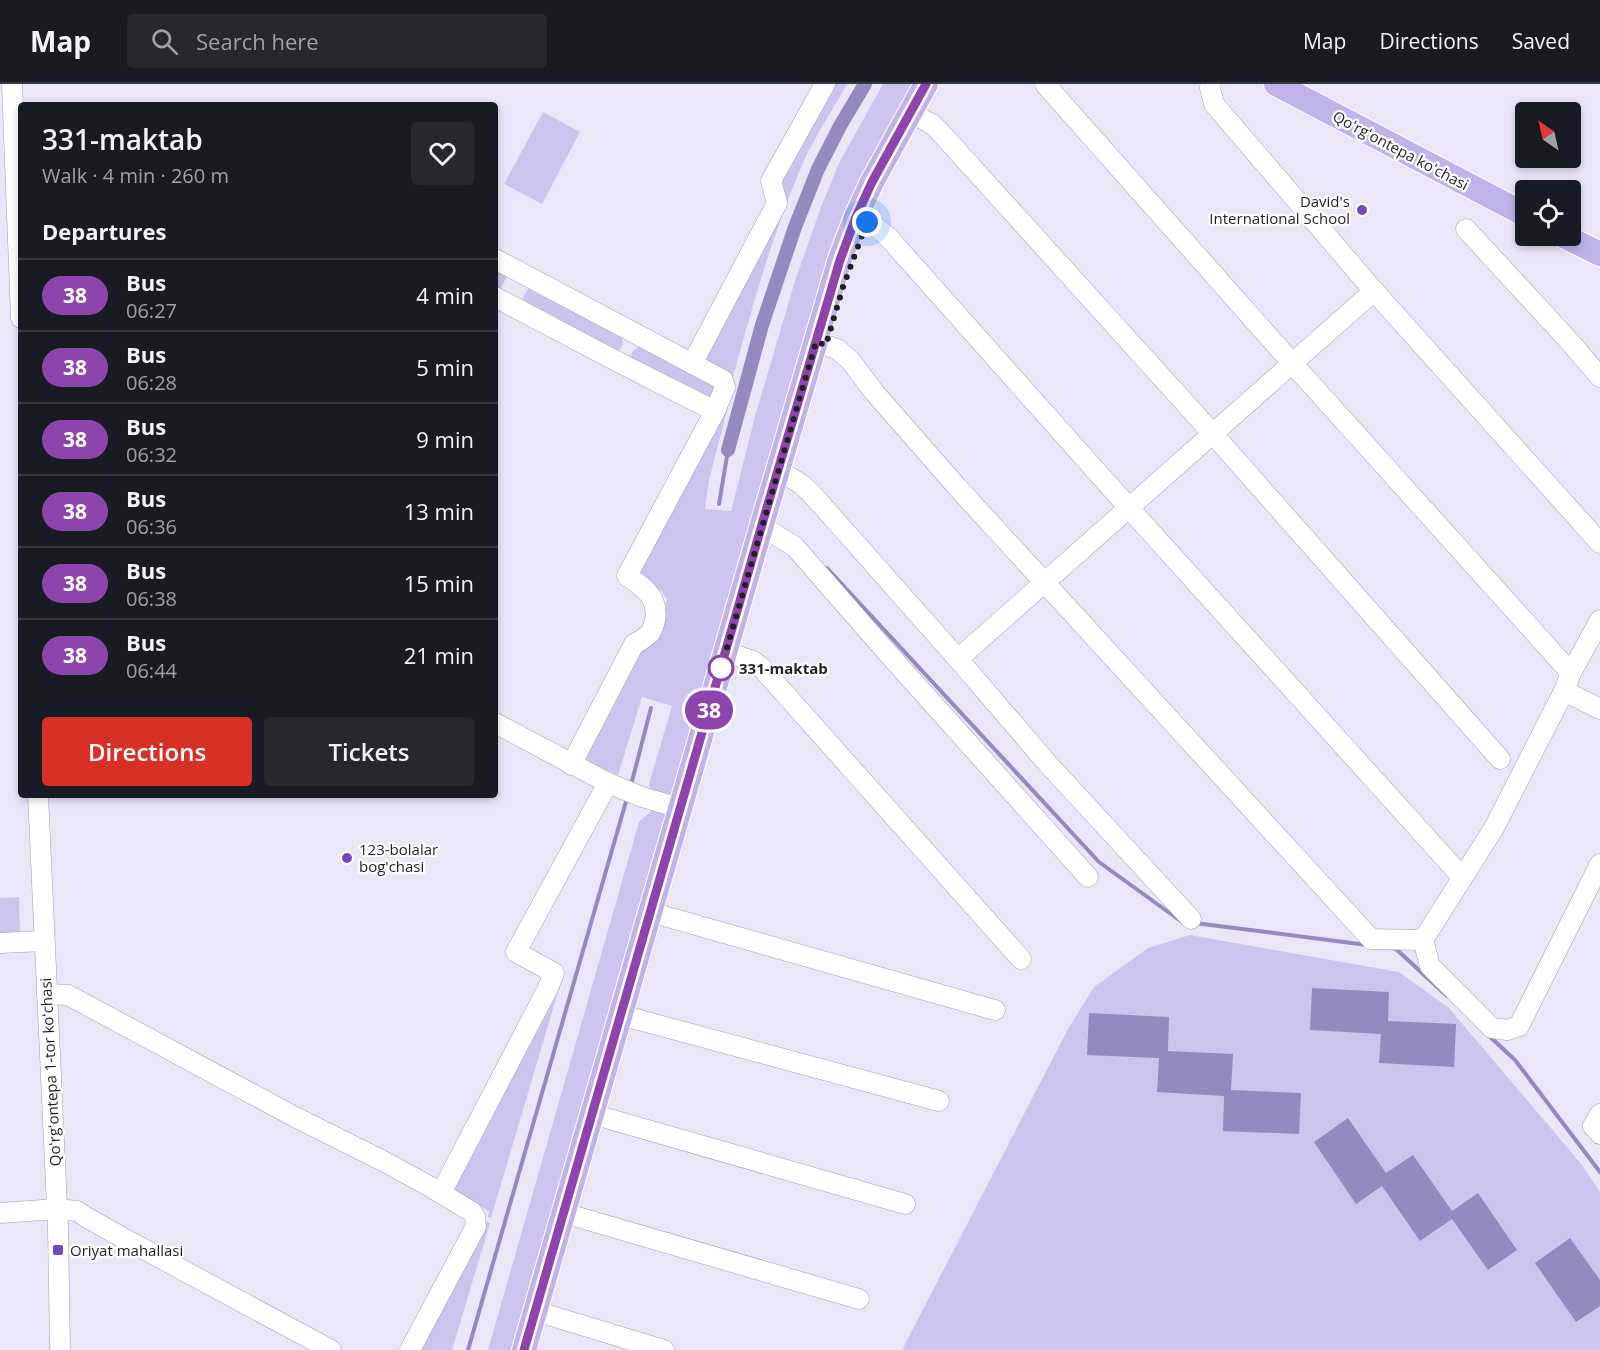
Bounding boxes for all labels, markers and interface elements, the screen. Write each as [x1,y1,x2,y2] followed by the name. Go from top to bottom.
[127,14,547,68] search box
[30,22,91,60] text: Map
[148,25,181,58] icon: search
[196,26,319,56] text: Search here
[1303,27,1346,55] text: Map
[1379,27,1479,55] text: Directions
[1512,27,1570,55] text: Saved
[1515,102,1581,168] north arrow
[1515,102,1581,246] map controls
[1330,106,1472,194] street label: Qoʻrgʻontepa koʻchasi
[42,120,203,158] text: 331-maktab
[411,122,474,185] button: heart
[42,162,229,189] text: Walk · 4 min · 260 m
[1515,180,1581,246] button: locate
[1209,191,1350,228] place label: David's International School
[1355,203,1369,217] marker: David's International School
[852,207,882,237] your location
[42,216,166,246] text: Departures
[126,267,166,297] text: Bus
[416,280,474,310] text: 4 min
[63,281,87,309] text: 38
[126,297,177,324] text: 06:27
[126,339,166,369] text: Bus
[416,352,474,382] text: 5 min
[63,353,87,381] text: 38
[126,369,177,396] text: 06:28
[126,411,166,441] text: Bus
[416,424,474,454] text: 9 min
[63,425,87,453] text: 38
[126,441,177,468] text: 06:32
[126,483,166,513] text: Bus
[404,496,474,526] text: 13 min
[63,497,87,525] text: 38
[126,513,177,540] text: 06:36
[126,555,166,585] text: Bus
[404,568,474,598] text: 15 min
[63,569,87,597] text: 38
[126,585,177,612] text: 06:38
[126,627,166,657] text: Bus
[404,640,474,670] text: 21 min
[63,641,87,669] text: 38
[708,655,734,681] marker: 331-maktab
[126,657,177,684] text: 06:44
[739,658,828,678] place label: 331-maktab
[682,690,736,730] line badge: 38
[697,696,721,724] text: 38
[42,717,252,786] button: Directions
[264,717,474,786] button: Tickets
[359,839,438,876] place label: 123-bolalar bog'chasi
[340,851,354,865] marker: 123-bolalar bog'chasi
[35,977,65,1167] street label: Qoʻrgʻontepa 1-tor koʻchasi
[70,1240,183,1260] place label: Oriyat mahallasi
[51,1243,65,1257] marker: Oriyat mahallasi

